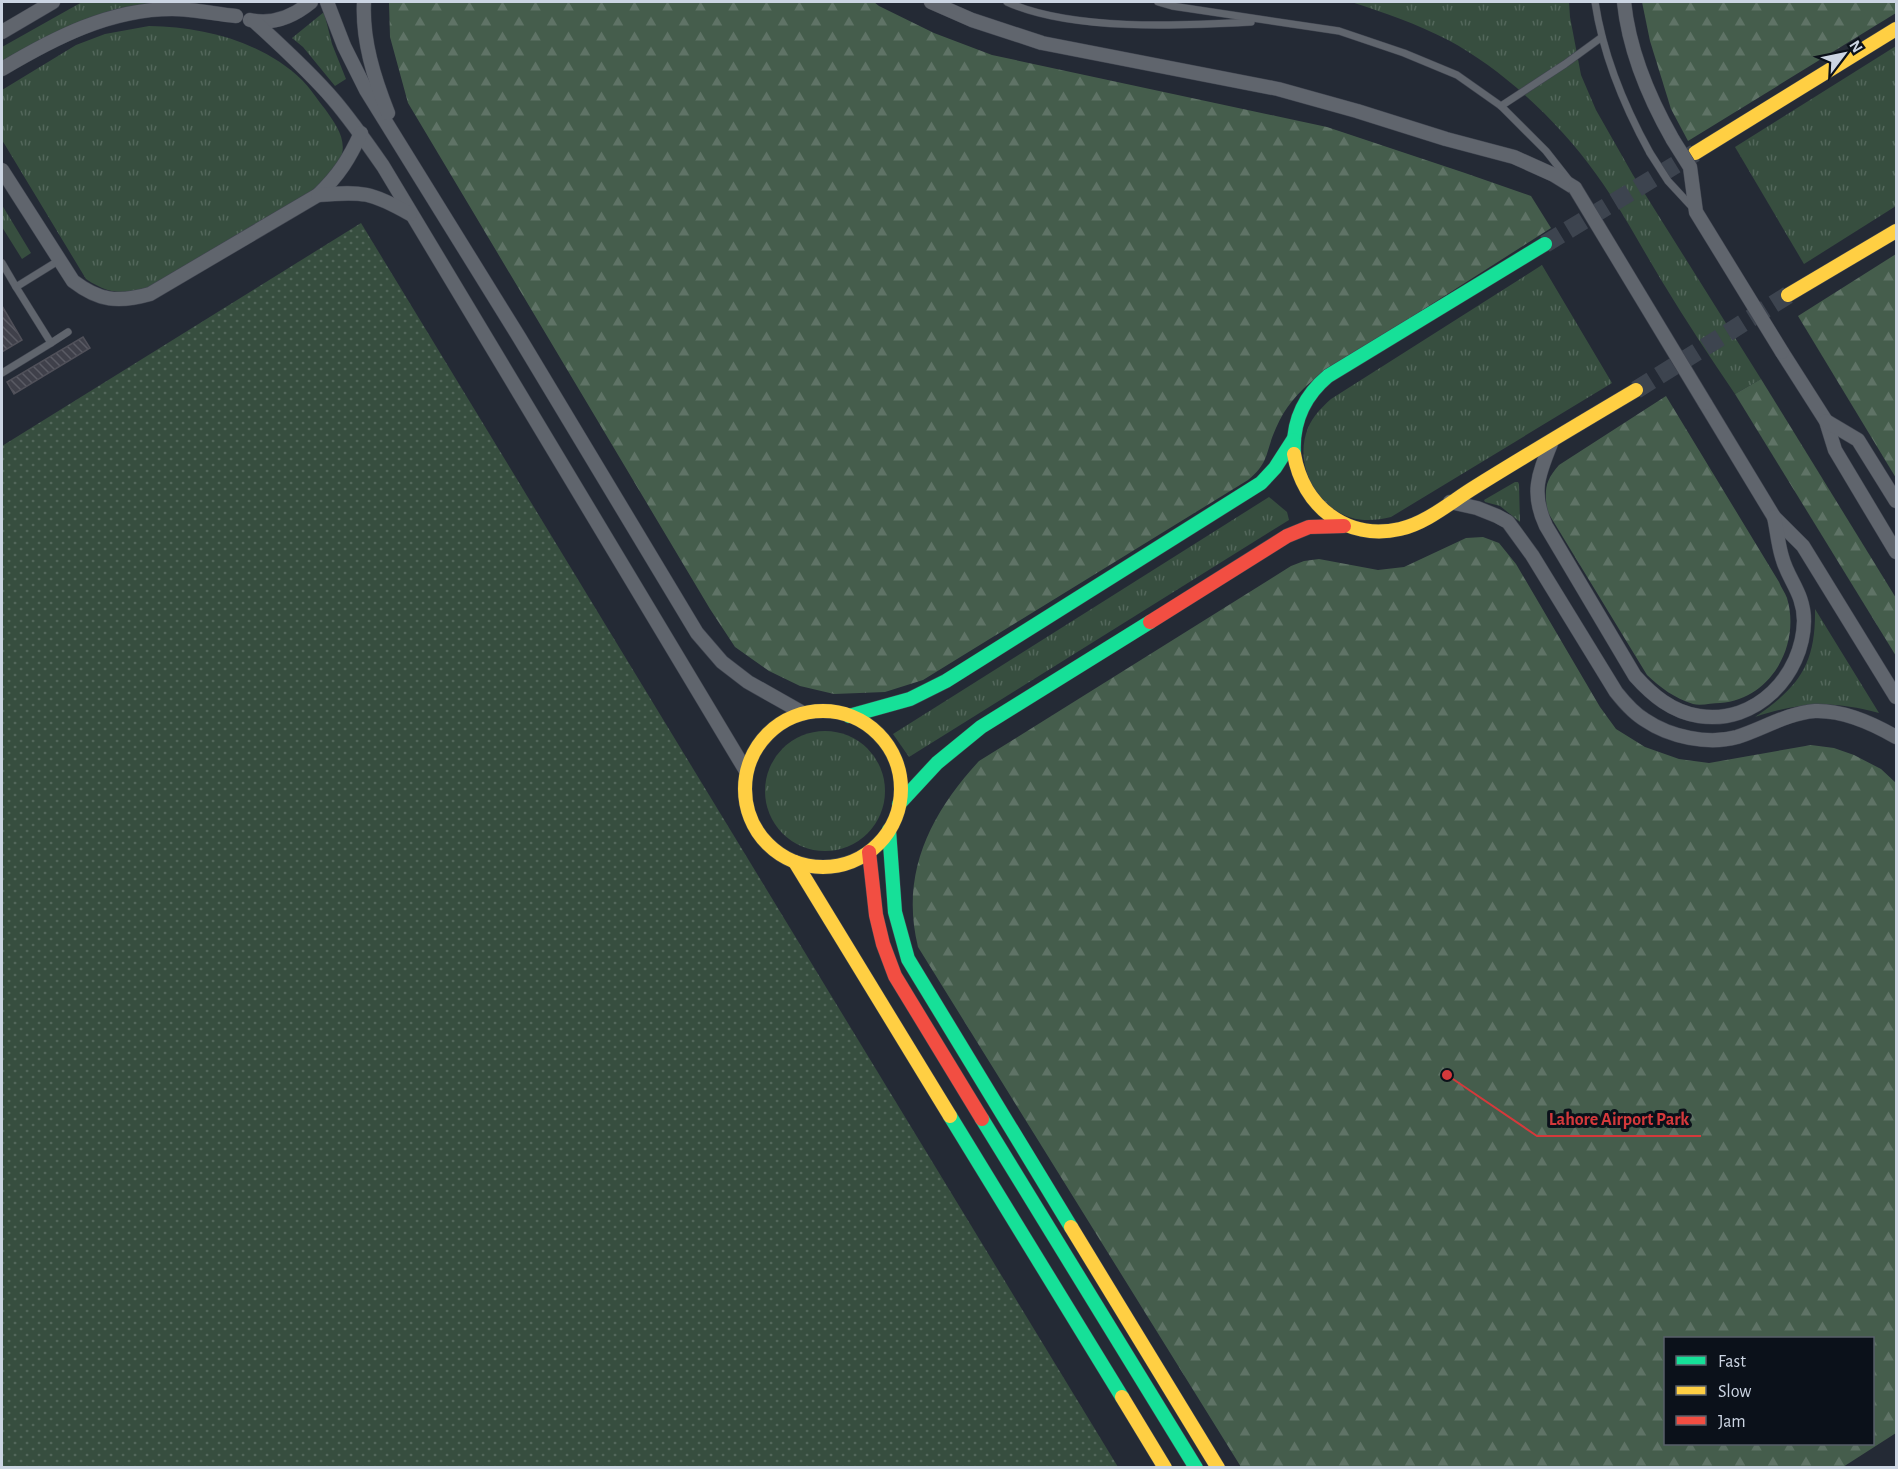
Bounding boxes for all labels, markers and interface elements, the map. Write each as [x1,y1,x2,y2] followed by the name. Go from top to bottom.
[1814,24,1874,84] north arrow
[1846,38,1866,56] text: N
[1537,1100,1701,1136] callout: Lahore Airport Park
[1549,1111,1689,1129] text: Lahore Airport Park
[1664,1337,1874,1445] legend
[1718,1353,1746,1371] text: Fast
[1718,1383,1751,1401] text: Slow
[1718,1413,1746,1431] text: Jam

